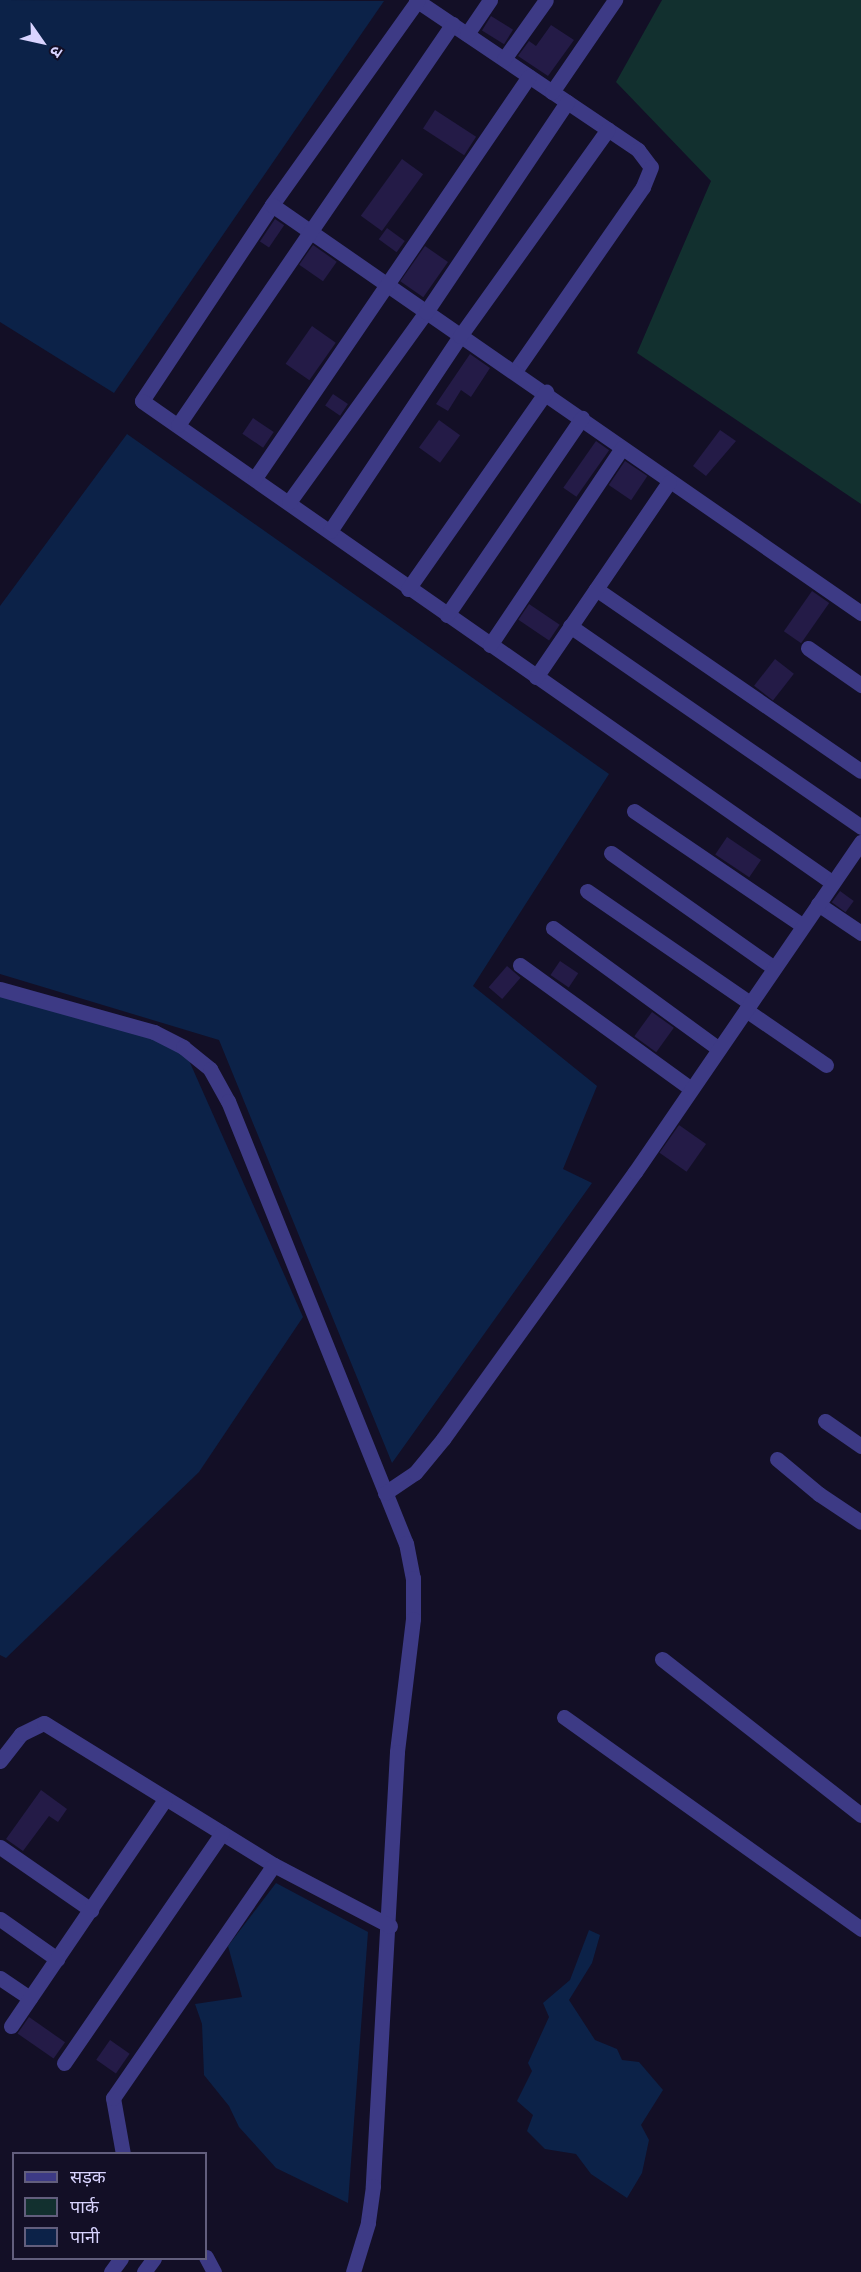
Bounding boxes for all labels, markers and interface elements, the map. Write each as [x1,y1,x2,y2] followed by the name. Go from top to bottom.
[12,12,72,72] north arrow
[46,43,68,62] text: उ
[12,2152,207,2260] legend
[70,2165,106,2188] text: सड़क
[70,2195,99,2218] text: पार्क
[70,2225,100,2248] text: पानी

